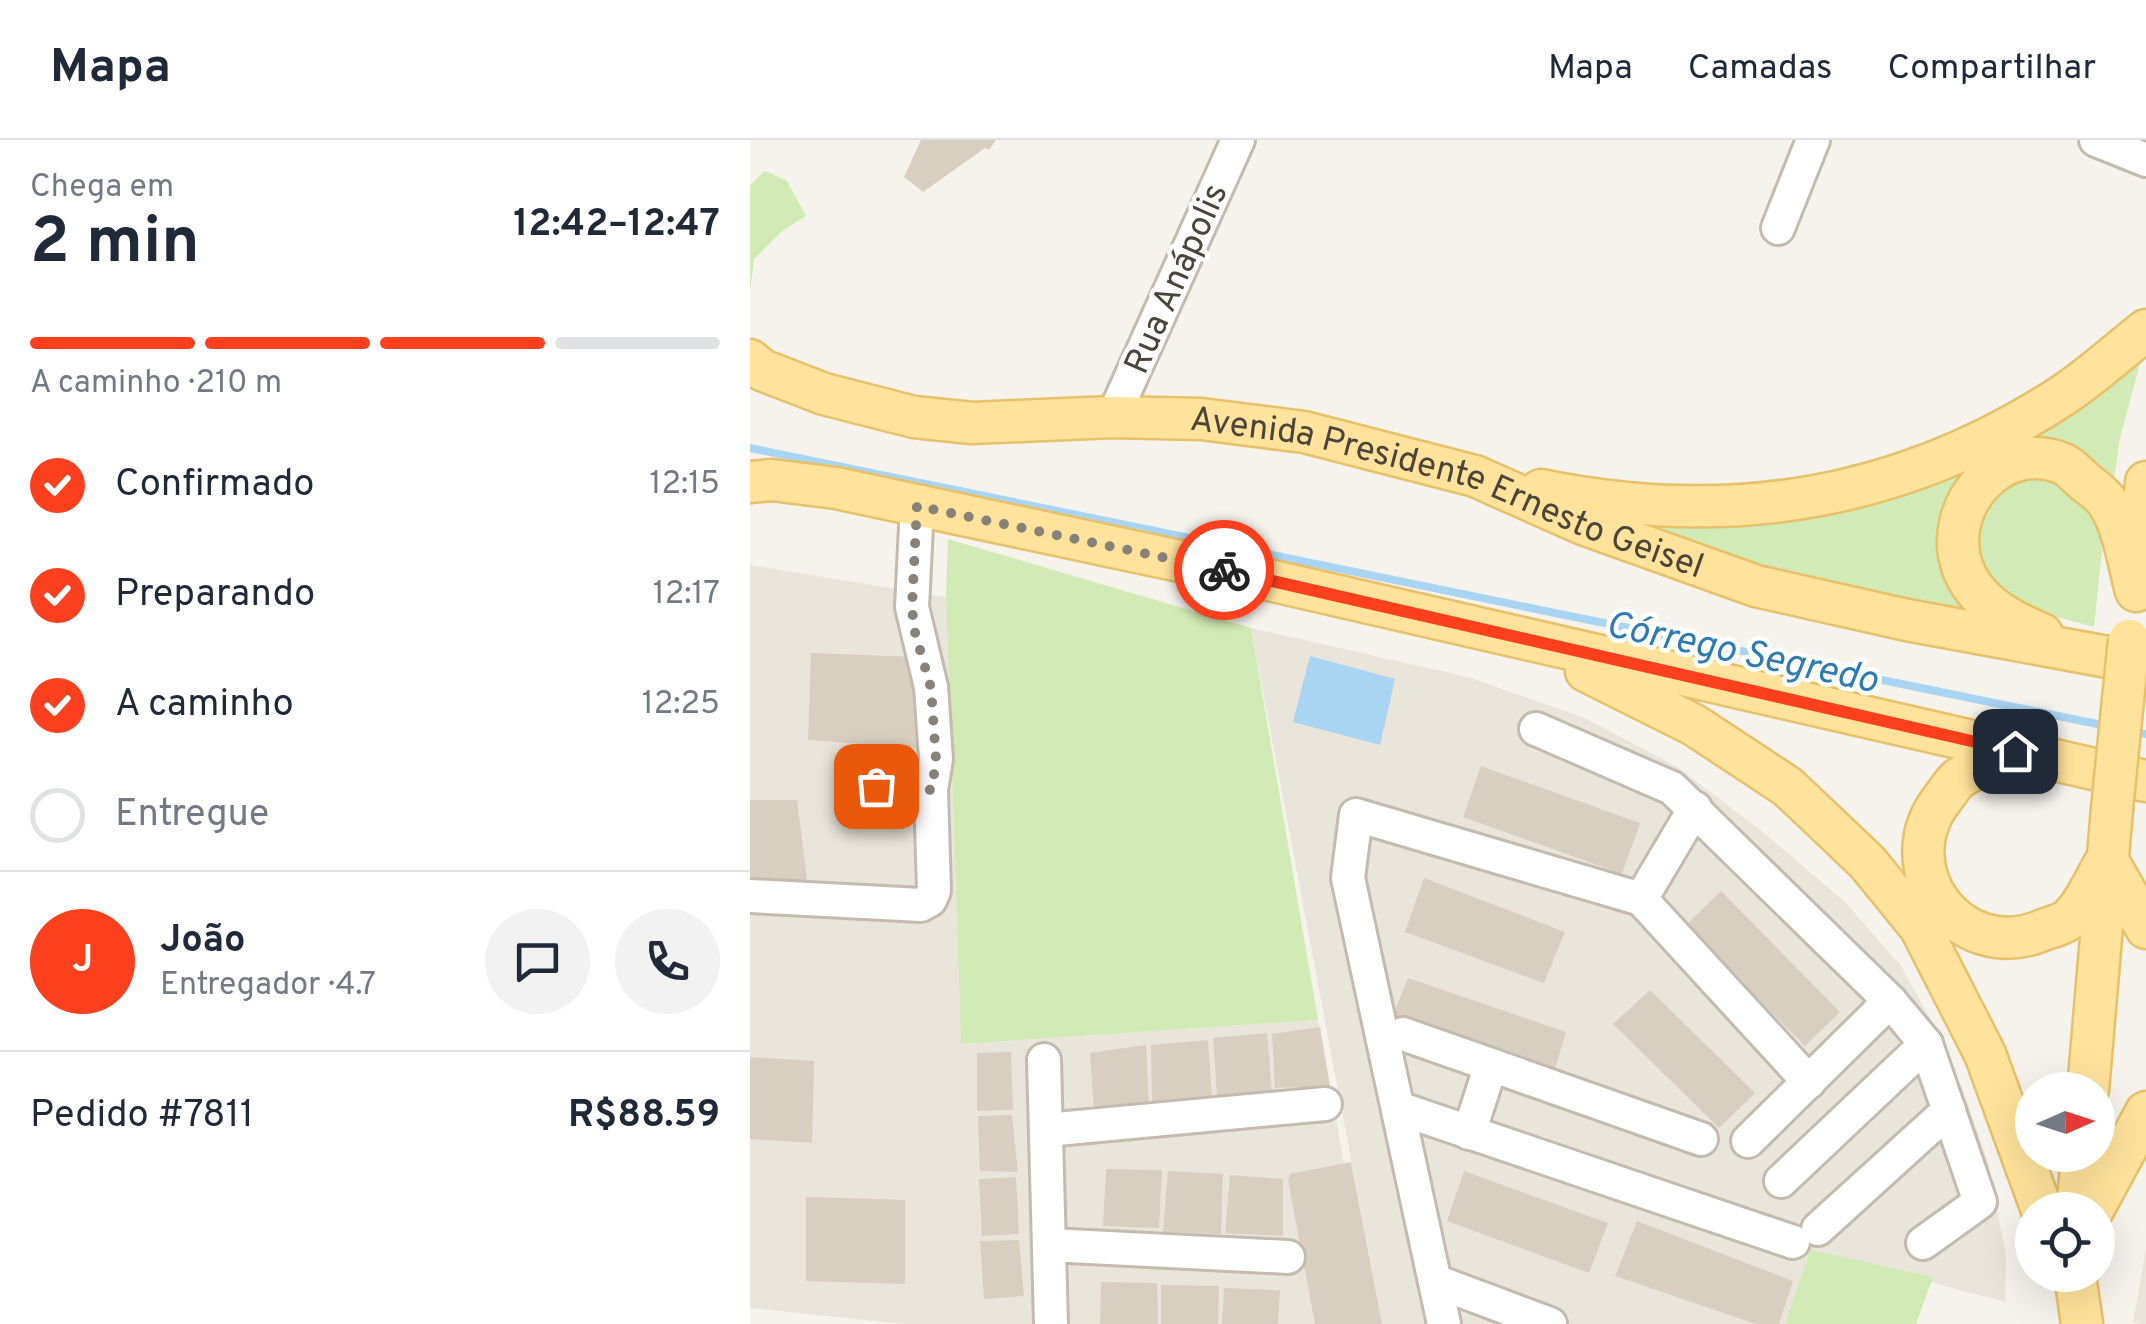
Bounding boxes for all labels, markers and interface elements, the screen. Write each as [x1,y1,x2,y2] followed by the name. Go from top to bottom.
[50,39,171,99] text: Mapa
[1548,47,1633,91] text: Mapa
[1688,47,1833,91] text: Camadas
[1888,47,2096,91] text: Compartilhar
[30,168,174,208] text: Chega em
[1116,177,1239,381] street label: Rua Anápolis
[513,201,720,250] text: 12:42–12:47
[30,204,200,286] text: 2 min
[30,364,282,404] text: A caminho · 210 m
[1187,399,1709,590] street label: Avenida Presidente Ernesto Geisel
[30,458,85,513] icon: check
[115,461,315,510] text: Confirmado
[649,465,720,505] text: 12:15
[1174,520,1274,620] courier
[1197,543,1252,598] icon: bike
[30,568,85,623] icon: check
[115,571,315,620] text: Preparando
[653,575,720,615] text: 12:17
[1601,602,1883,707] water label: Córrego Segredo
[30,678,85,733] icon: check
[115,681,294,730] text: A caminho
[642,685,720,725] text: 12:25
[1973,709,2058,794] pin
[1988,724,2043,779] icon: home
[834,744,919,829] pin
[849,759,904,814] icon: bag
[115,791,269,840] text: Entregue
[485,909,590,1014] button: chat
[615,909,720,1014] button: phone
[160,917,245,966] text: João
[72,937,93,986] text: J
[160,966,376,1006] text: Entregador · 4.7
[2015,1072,2115,1172] north arrow
[2015,1072,2115,1292] map controls
[30,1092,254,1141] text: Pedido #7811
[568,1092,720,1141] text: R$88.59
[2015,1192,2115,1292] button: locate

